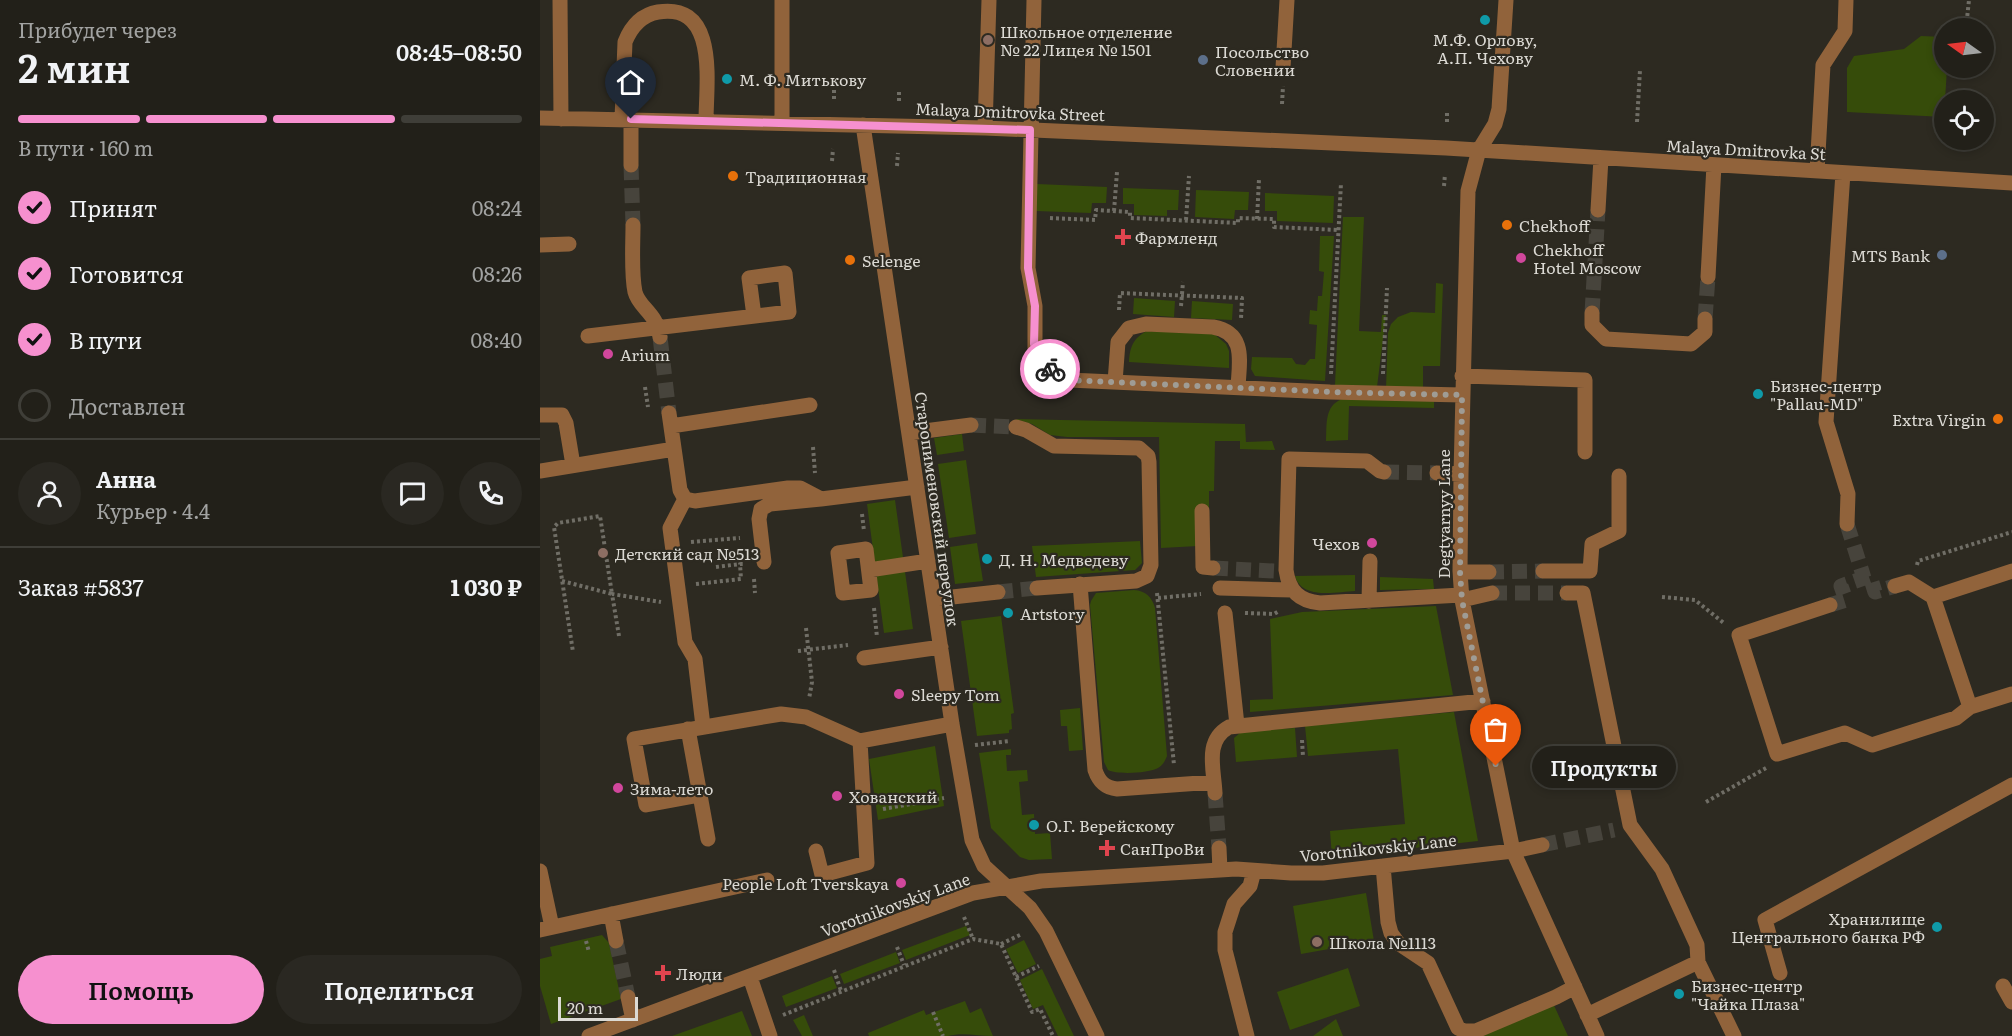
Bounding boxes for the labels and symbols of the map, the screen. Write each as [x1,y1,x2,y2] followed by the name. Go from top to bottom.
[1478,13,1492,27] marker: М.Ф. Орлову, А.П. Чехову
[1934,18,1994,78] north arrow
[1000,19,1172,61] place label: Школьное отделение № 22 Лицея № 1501
[1433,27,1537,69] place label: М.Ф. Орлову, А.П. Чехову
[981,33,995,47] marker: Школьное отделение № 22 Лицея № 1501
[1215,39,1309,81] place label: Посольство Словении
[1196,53,1210,67] marker: Посольство Словении
[605,57,656,119] pin
[739,67,867,91] place label: М. Ф. Митькову
[720,72,734,86] marker: М. Ф. Митькову
[915,96,1106,126] street label: Malaya Dmitrovka Street
[1665,133,1827,165] street label: Malaya Dmitrovka St
[745,164,867,188] place label: Традиционная
[726,169,740,183] marker: Традиционная
[1519,213,1591,237] place label: Chekhoff
[1500,218,1514,232] marker: Chekhoff
[1135,225,1218,249] place label: Фармленд
[1116,230,1130,244] marker: Фармленд
[1533,237,1642,279] place label: Chekhoff Hotel Moscow
[1851,243,1930,267] place label: MTS Bank
[862,248,920,272] place label: Selenge
[1935,248,1949,262] marker: MTS Bank
[1514,251,1528,265] marker: Chekhoff Hotel Moscow
[843,253,857,267] marker: Selenge
[1020,339,1080,399] courier
[620,342,670,366] place label: Arium
[601,347,615,361] marker: Arium
[1770,373,1882,415] place label: Бизнес-центр "Pallau-MD"
[1751,387,1765,401] marker: Бизнес-центр "Pallau-MD"
[910,390,966,628] street label: Старопименовский переулок
[1892,407,1986,431] place label: Extra Virgin
[1991,412,2005,426] marker: Extra Virgin
[1431,449,1455,579] street label: Degtyarnyy Lane
[1312,531,1360,555] place label: Чехов
[1365,536,1379,550] marker: Чехов
[615,541,759,565] place label: Детский сад №513
[596,546,610,560] marker: Детский сад №513
[999,547,1129,571] place label: Д. Н. Медведеву
[980,552,994,566] marker: Д. Н. Медведеву
[1020,601,1085,625] place label: Artstory
[1001,606,1015,620] marker: Artstory
[911,682,1000,706] place label: Sleepy Tom
[892,687,906,701] marker: Sleepy Tom
[1470,704,1521,766] pin
[1532,745,1676,787] callout: Продукты
[630,776,713,800] place label: Зима-лето
[611,781,625,795] marker: Зима-лето
[849,784,937,808] place label: Хованский
[830,789,844,803] marker: Хованский
[1046,813,1175,837] place label: О.Г. Верейскому
[1027,818,1041,832] marker: О.Г. Верейскому
[1298,827,1458,867] street label: Vorotnikovskiy Lane
[1120,836,1205,860] place label: СанПроВи
[1098,839,1116,857] marker: СанПроВи
[817,866,973,942] street label: Vorotnikovskiy Lane
[722,871,889,895] place label: People Loft Tverskaya
[894,876,908,890] marker: People Loft Tverskaya
[1731,906,1925,948] place label: Хранилище Центрального банка РФ
[1930,920,1944,934] marker: Хранилище Центрального банка РФ
[1329,930,1436,954] place label: Школа №1113
[1310,935,1324,949] marker: Школа №1113
[676,961,723,985] place label: Люди
[654,964,672,982] marker: Люди
[1691,973,1805,1015] place label: Бизнес-центр "Чайка Плаза"
[1672,987,1686,1001] marker: Бизнес-центр "Чайка Плаза"
[558,994,638,1022] scale bar

